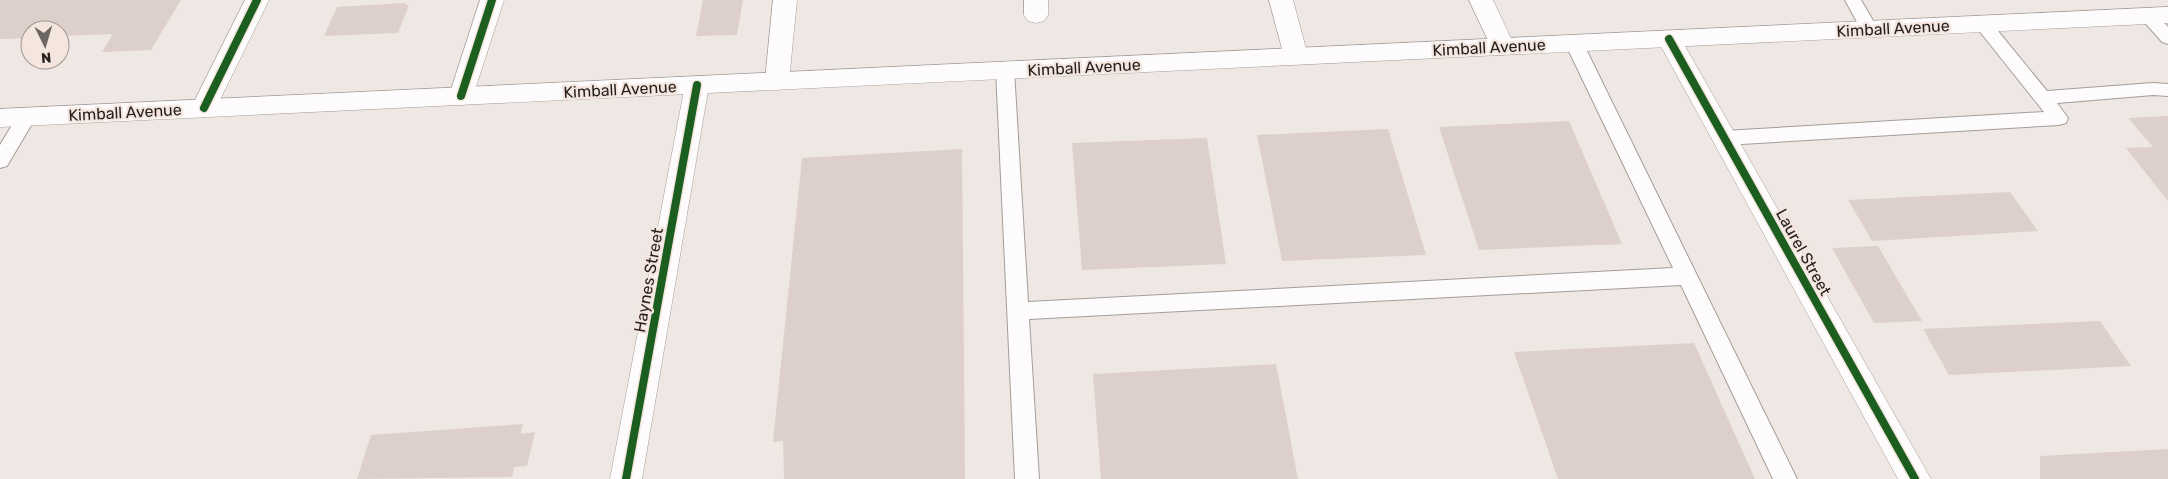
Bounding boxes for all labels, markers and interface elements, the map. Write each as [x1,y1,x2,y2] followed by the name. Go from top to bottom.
[1836,16,1950,41] street label: Kimball Avenue
[20,20,70,70] north arrow
[1432,35,1546,60] street label: Kimball Avenue
[40,49,52,66] text: N
[1027,55,1141,80] street label: Kimball Avenue
[563,77,677,102] street label: Kimball Avenue
[68,100,182,125] street label: Kimball Avenue
[1772,205,1835,299] street label: Laurel Street
[630,226,667,334] street label: Haynes Street

